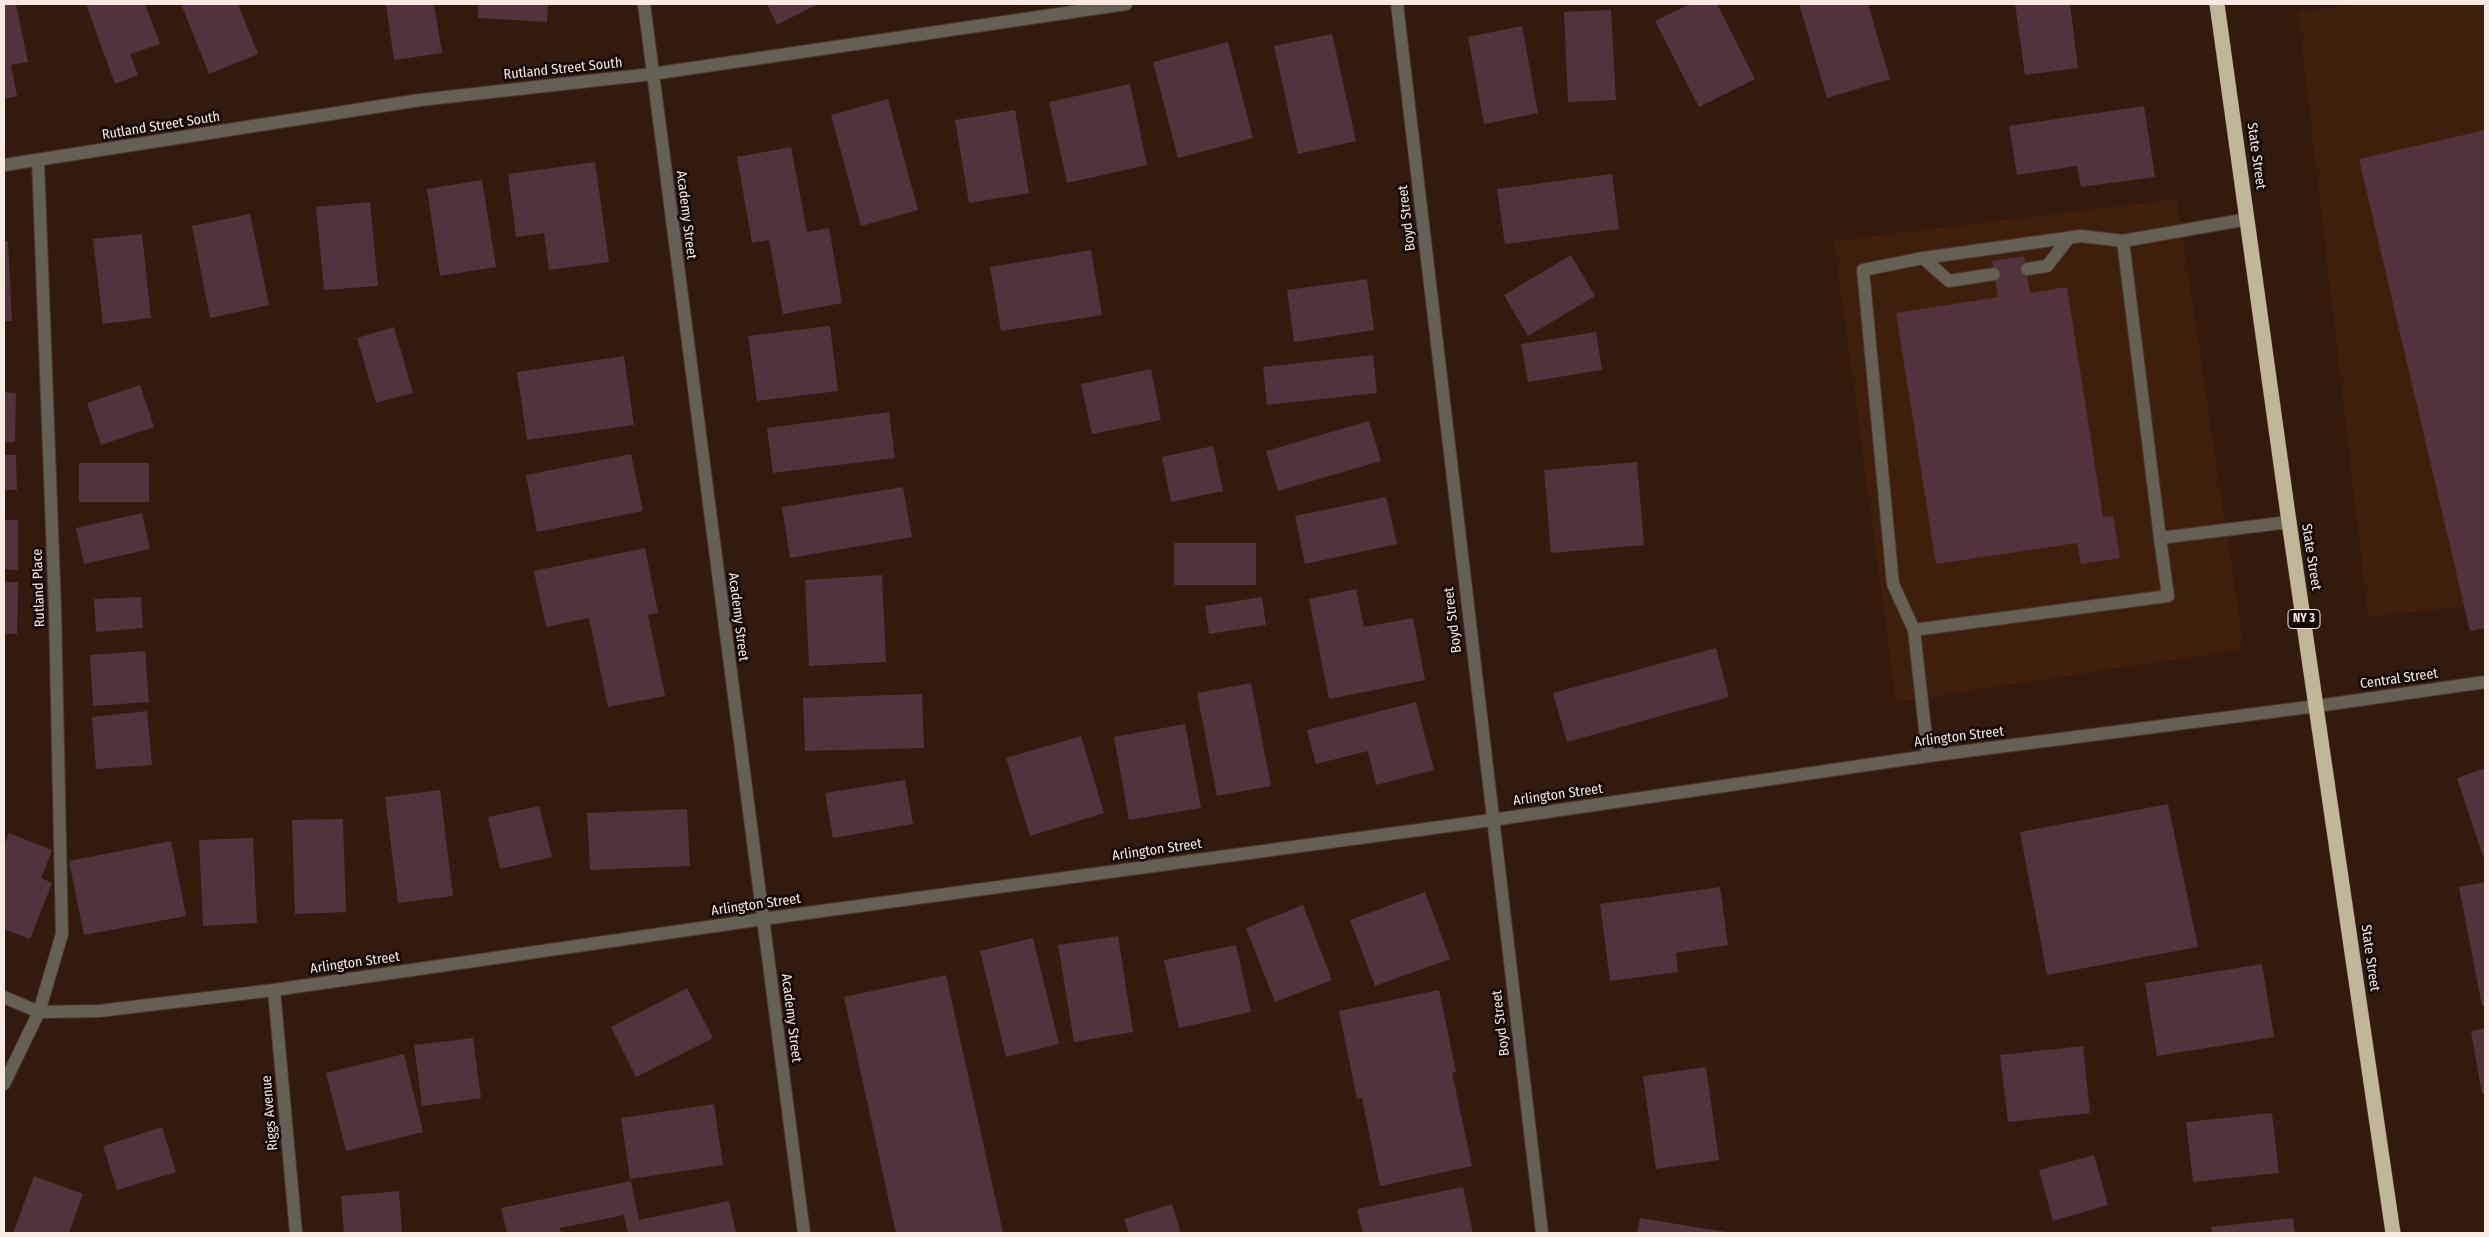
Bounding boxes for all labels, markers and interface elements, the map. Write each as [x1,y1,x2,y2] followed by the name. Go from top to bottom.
[503,54,623,84] street label: Rutland Street South
[101,108,221,144] street label: Rutland Street South
[2243,122,2269,190] street label: State Street
[672,170,700,260] street label: Academy Street
[1395,184,1419,252] street label: Boyd Street
[2297,522,2325,592] street label: State Street
[29,549,49,627] street label: Rutland Place
[724,572,752,662] street label: Academy Street
[1441,586,1465,654] street label: Boyd Street
[2288,610,2320,628] road number: NY 3
[2359,665,2439,693] street label: Central Street
[1913,723,2005,751] street label: Arlington Street
[1512,780,1604,810] street label: Arlington Street
[1111,835,1203,865] street label: Arlington Street
[710,890,802,920] street label: Arlington Street
[2357,924,2383,992] street label: State Street
[309,948,401,978] street label: Arlington Street
[777,973,805,1063] street label: Academy Street
[1489,989,1513,1057] street label: Boyd Street
[258,1075,282,1151] street label: Riggs Avenue

